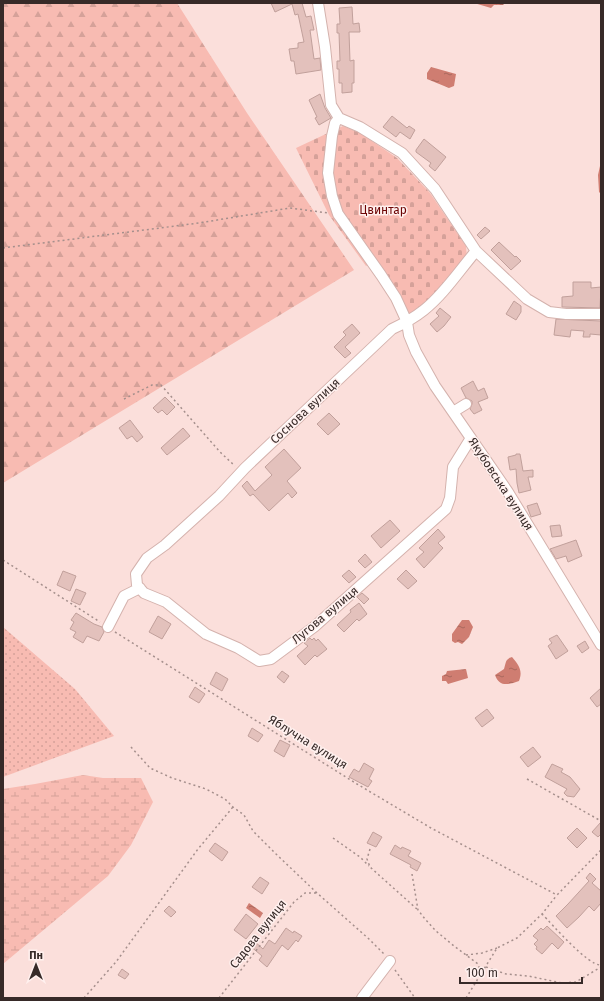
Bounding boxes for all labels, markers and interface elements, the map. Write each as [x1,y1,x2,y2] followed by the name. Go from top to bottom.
[359,203,407,217] park label: Цвинтар
[267,375,343,447] street label: Соснова вулиця
[466,435,536,533] street label: Якубовська вулиця
[289,583,361,647] street label: Лугова вулиця
[266,712,350,772] street label: Яблучна вулиця
[227,897,289,971] street label: Садова вулиця
[16,945,56,985] north arrow
[29,949,43,962] text: Пн
[460,959,582,985] scale bar
[466,966,498,980] text: 100 m

